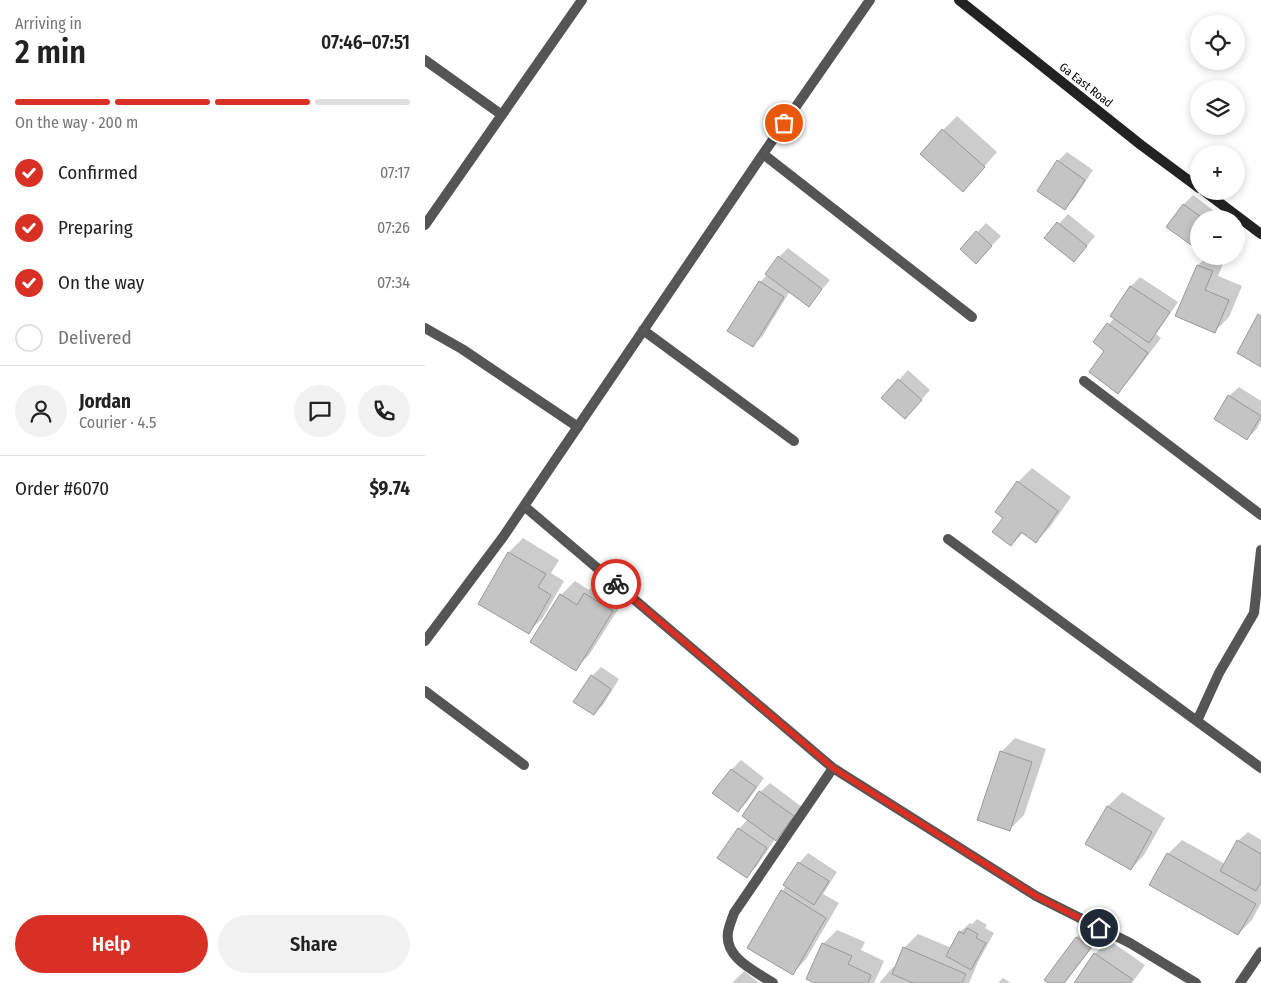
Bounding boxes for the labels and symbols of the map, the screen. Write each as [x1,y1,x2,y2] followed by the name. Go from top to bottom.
[1057,60,1115,110] street label: Ga East Road
[763,102,805,144] pin
[591,559,641,609] courier
[1078,907,1120,949] pin

